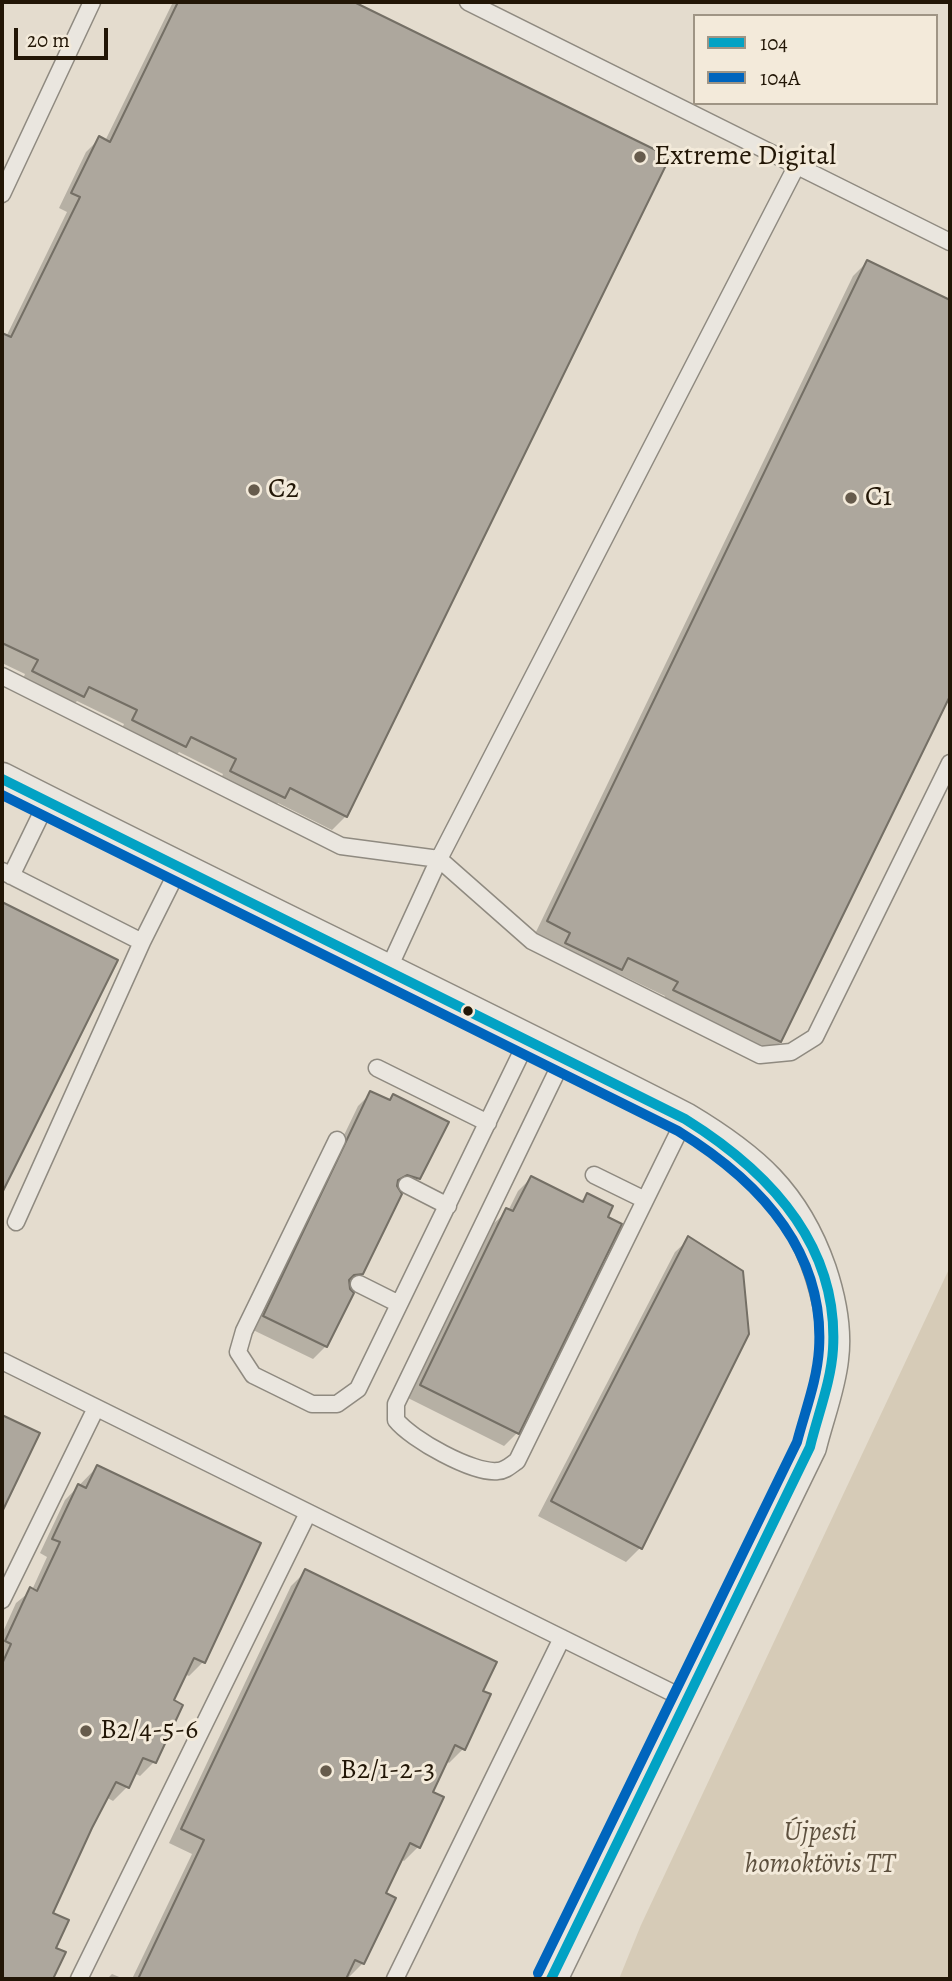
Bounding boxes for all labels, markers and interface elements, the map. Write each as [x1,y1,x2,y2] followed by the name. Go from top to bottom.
[18,14,112,58] scale bar
[693,14,938,105] legend
[27,26,70,54] text: 20 m
[760,29,788,57] text: 104
[760,64,800,92] text: 104A
[654,140,836,174] place label: Extreme Digital
[632,149,648,165] marker: Extreme Digital
[268,473,299,507] place label: C2
[865,481,892,515] place label: C1
[246,482,262,498] marker: C2
[843,490,859,506] marker: C1
[461,1004,475,1018] unlabelled marker
[100,1714,198,1748] place label: B2/4-5-6
[78,1723,94,1739] marker: B2/4-5-6
[340,1754,435,1788] place label: B2/1-2-3
[318,1763,334,1779] marker: B2/1-2-3
[744,1816,896,1882] park label: Újpesti homoktövis TT

